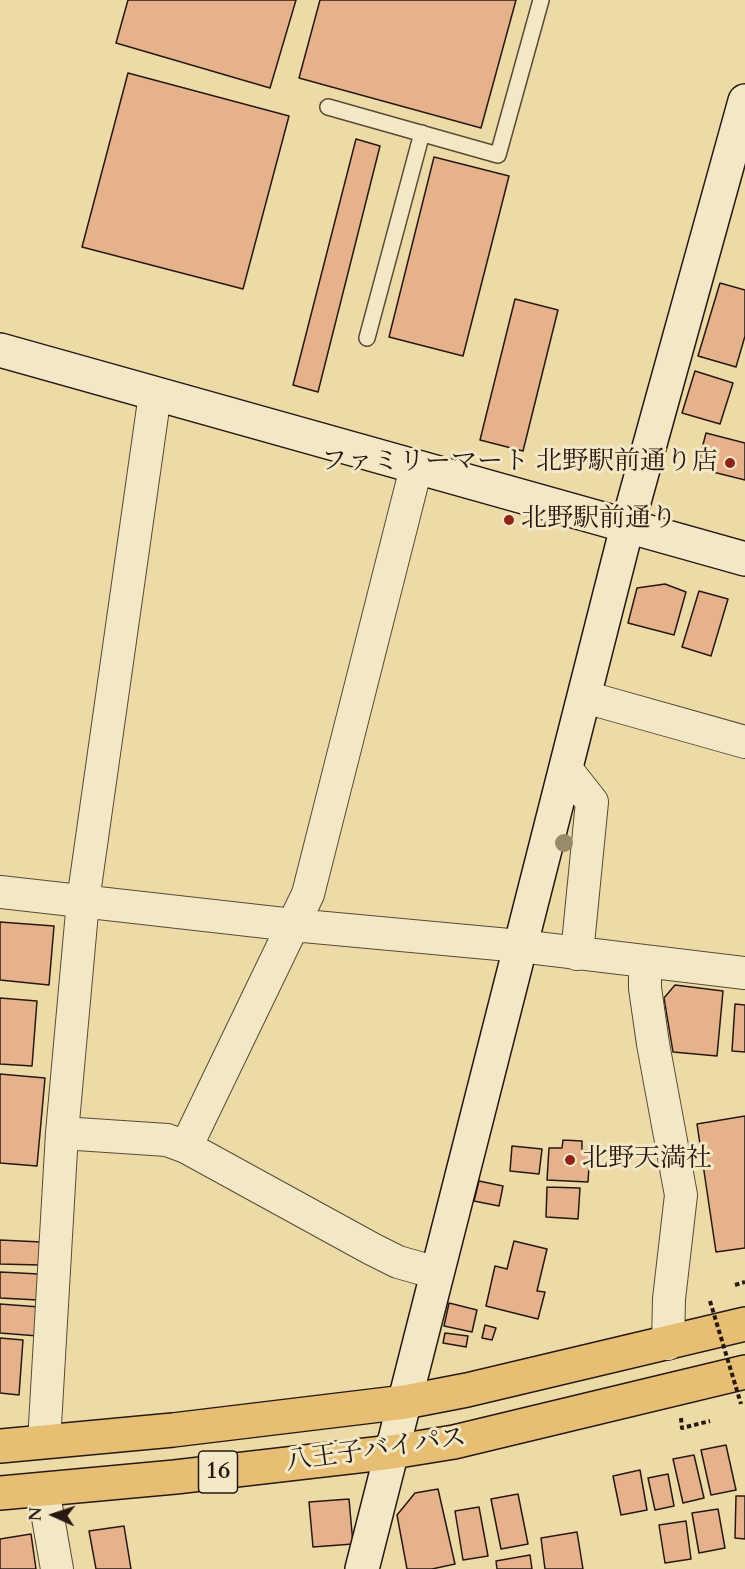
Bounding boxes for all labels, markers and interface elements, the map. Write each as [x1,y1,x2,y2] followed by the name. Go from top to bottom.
[321,447,718,479] place label: ファミリーマート 北野駅前通り店
[723,456,737,470] marker: ファミリーマート 北野駅前通り店
[521,504,677,536] place label: 北野駅前通り
[502,513,516,527] marker: 北野駅前通り
[582,1144,712,1176] place label: 北野天満社
[563,1153,577,1167] marker: 北野天満社
[284,1423,468,1479] street label: 八王子バイパス
[198,1451,238,1493] road number: 16
[24,1485,84,1545] north arrow
[25,1507,47,1522] text: N

